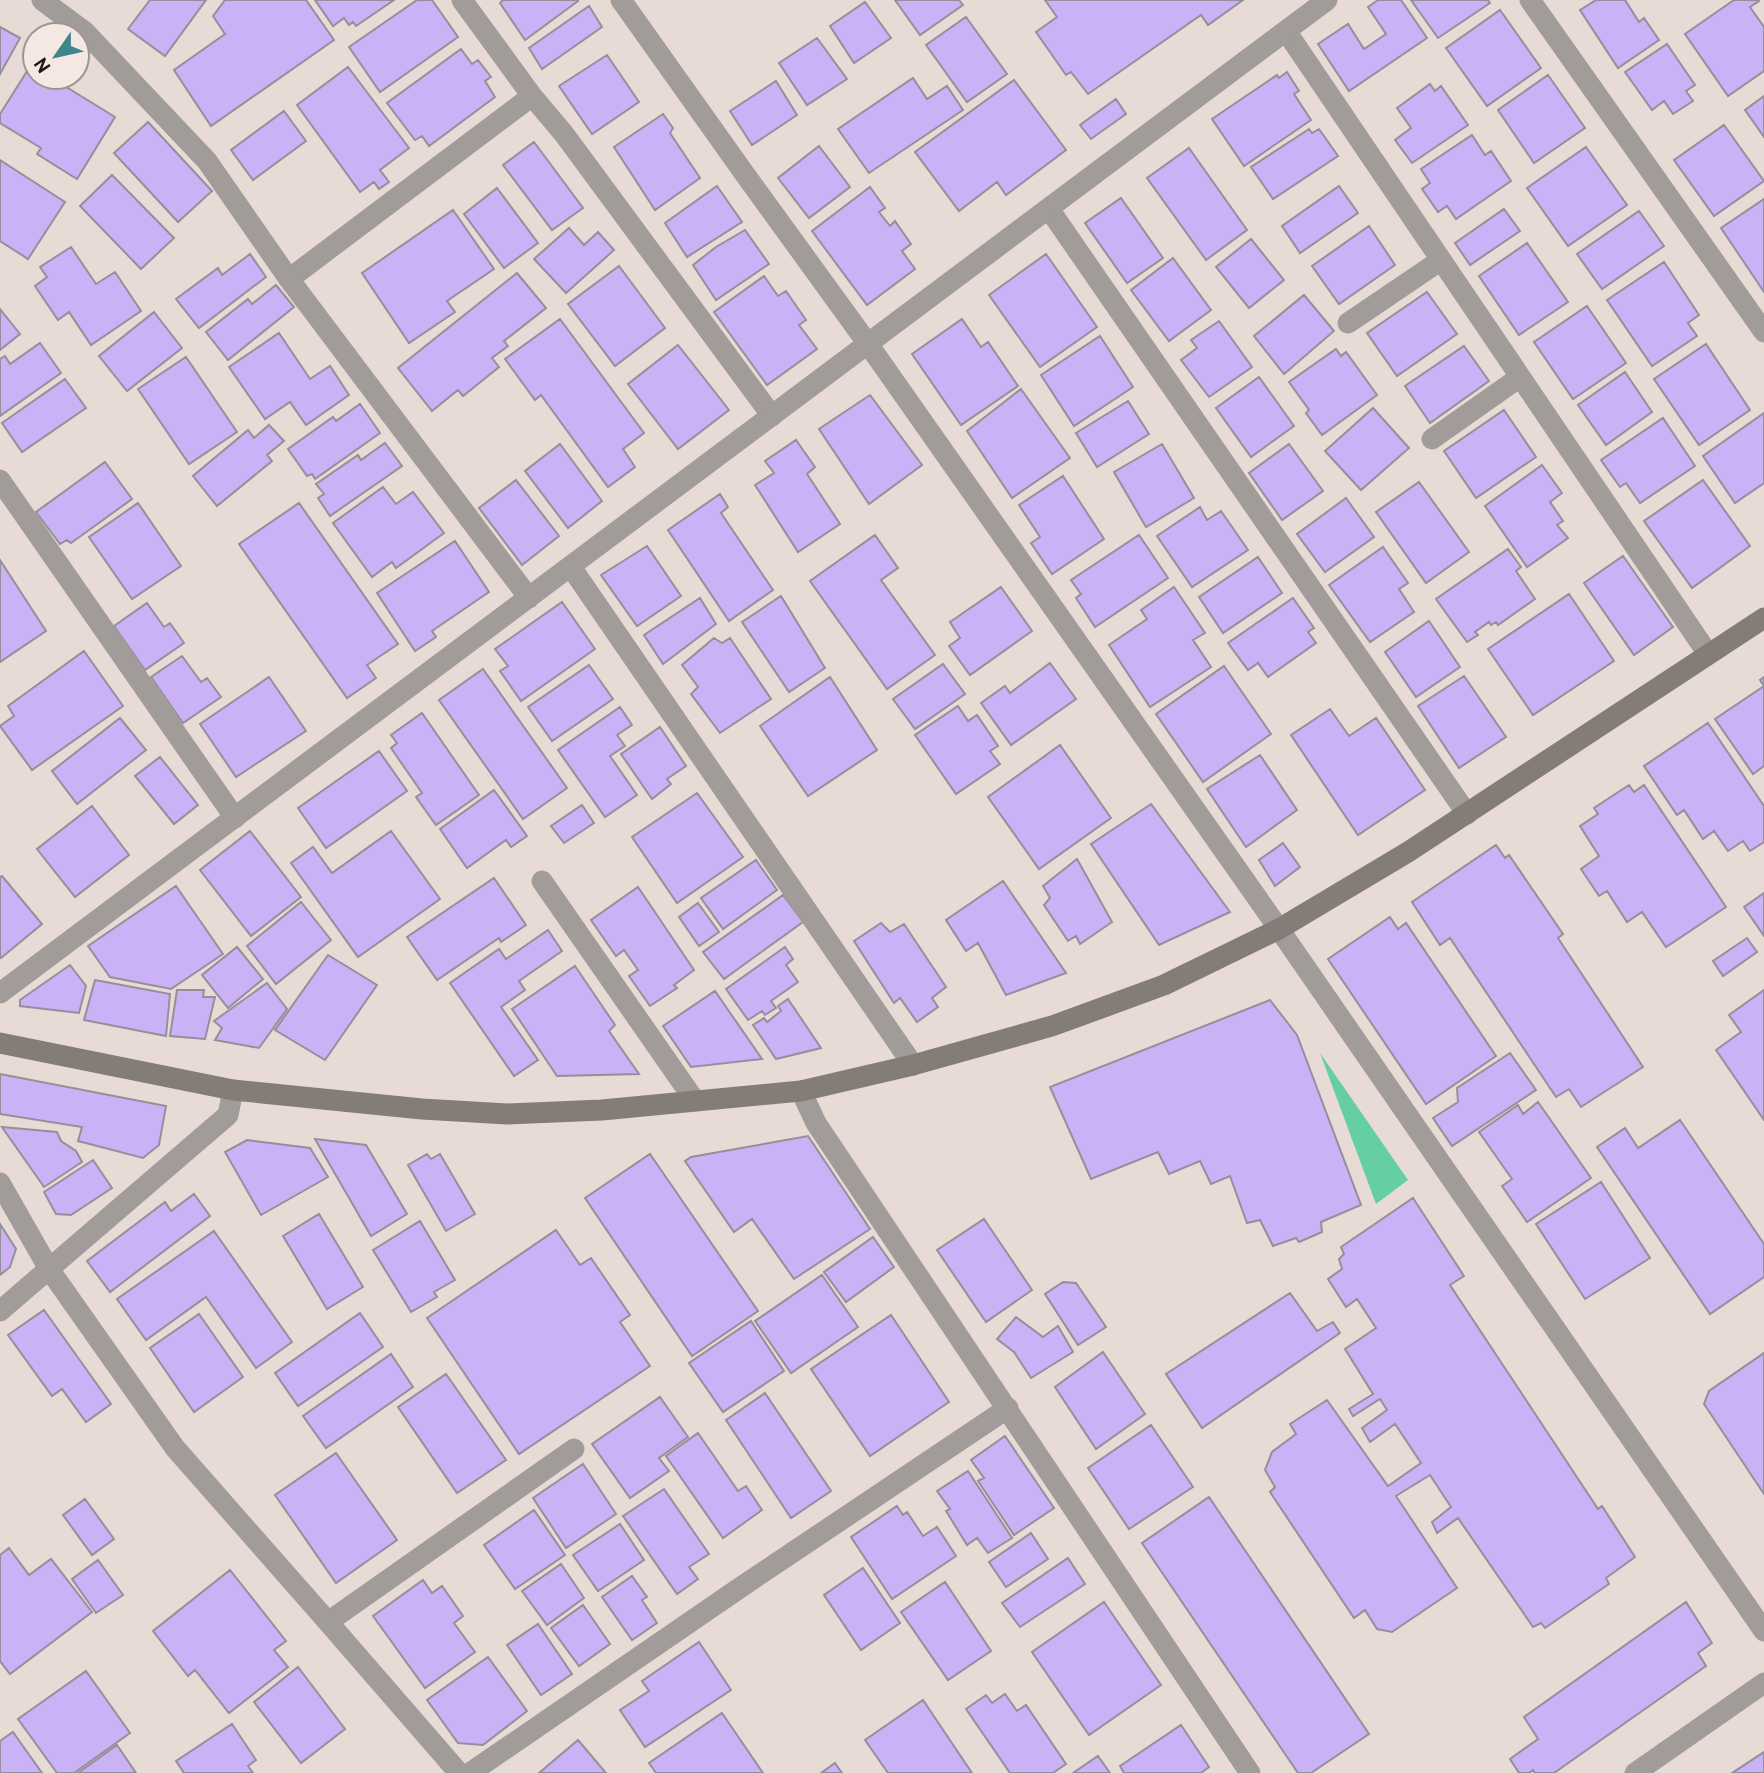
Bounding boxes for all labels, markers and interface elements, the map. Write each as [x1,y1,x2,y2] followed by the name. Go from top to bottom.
[21,21,91,91] north arrow
[30,52,57,77] text: N

